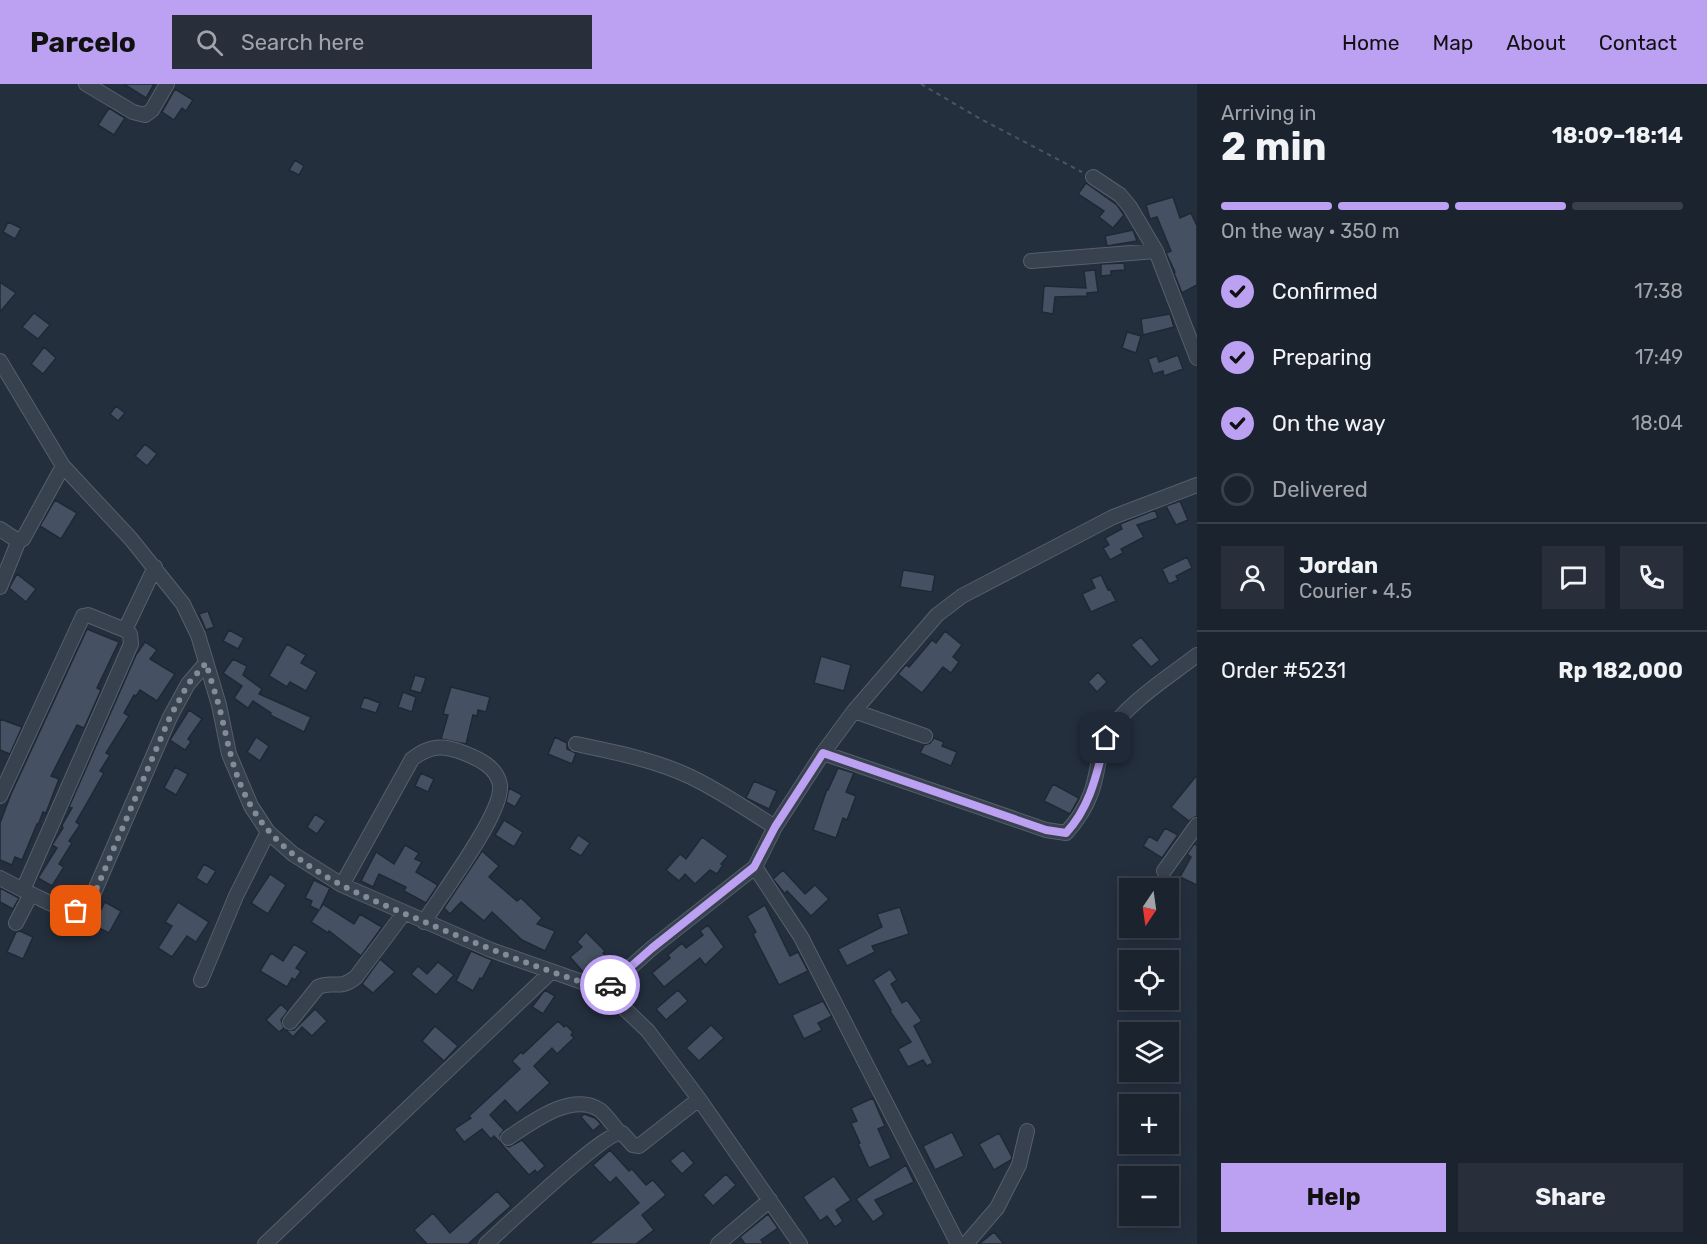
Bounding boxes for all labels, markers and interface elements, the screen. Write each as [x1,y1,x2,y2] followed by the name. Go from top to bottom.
[172,15,592,69] search box
[30,26,136,59] text: Parcelo
[193,26,226,59] icon: search
[241,29,364,56] text: Search here
[1342,30,1399,55] text: Home
[1432,30,1473,55] text: Map
[1506,30,1566,55] text: About
[1599,30,1677,55] text: Contact
[1221,101,1316,125] text: Arriving in
[1552,122,1683,149] text: 18:09–18:14
[1221,124,1327,170] text: 2 min
[1221,219,1400,243] text: On the way · 350 m
[1221,275,1254,308] icon: check
[1272,278,1378,305] text: Confirmed
[1634,279,1683,303] text: 17:38
[1221,341,1254,374] icon: check
[1272,344,1372,371] text: Preparing
[1635,345,1683,369] text: 17:49
[1221,407,1254,440] icon: check
[1272,410,1386,437] text: On the way
[1631,411,1683,435] text: 18:04
[1272,476,1368,503] text: Delivered
[1221,546,1284,609] button: person
[1542,546,1605,609] button: chat
[1620,546,1683,609] button: phone
[1299,552,1378,579] text: Jordan
[1299,579,1412,603] text: Courier · 4.5
[1221,657,1346,684] text: Order #5231
[1558,657,1683,684] text: Rp 182,000
[1080,712,1131,763] pin
[1089,721,1122,754] icon: home
[1119,878,1179,938] north arrow
[1119,878,1179,1226] map controls
[50,885,101,936] pin
[59,894,92,927] icon: bag
[1119,950,1179,1010] button: locate
[580,955,640,1015] courier
[594,969,627,1002] icon: car
[1119,1022,1179,1082] button: layers
[1119,1094,1179,1154] button: +
[1221,1163,1446,1232] button: Help
[1458,1163,1683,1232] button: Share
[1119,1166,1179,1226] button: −

